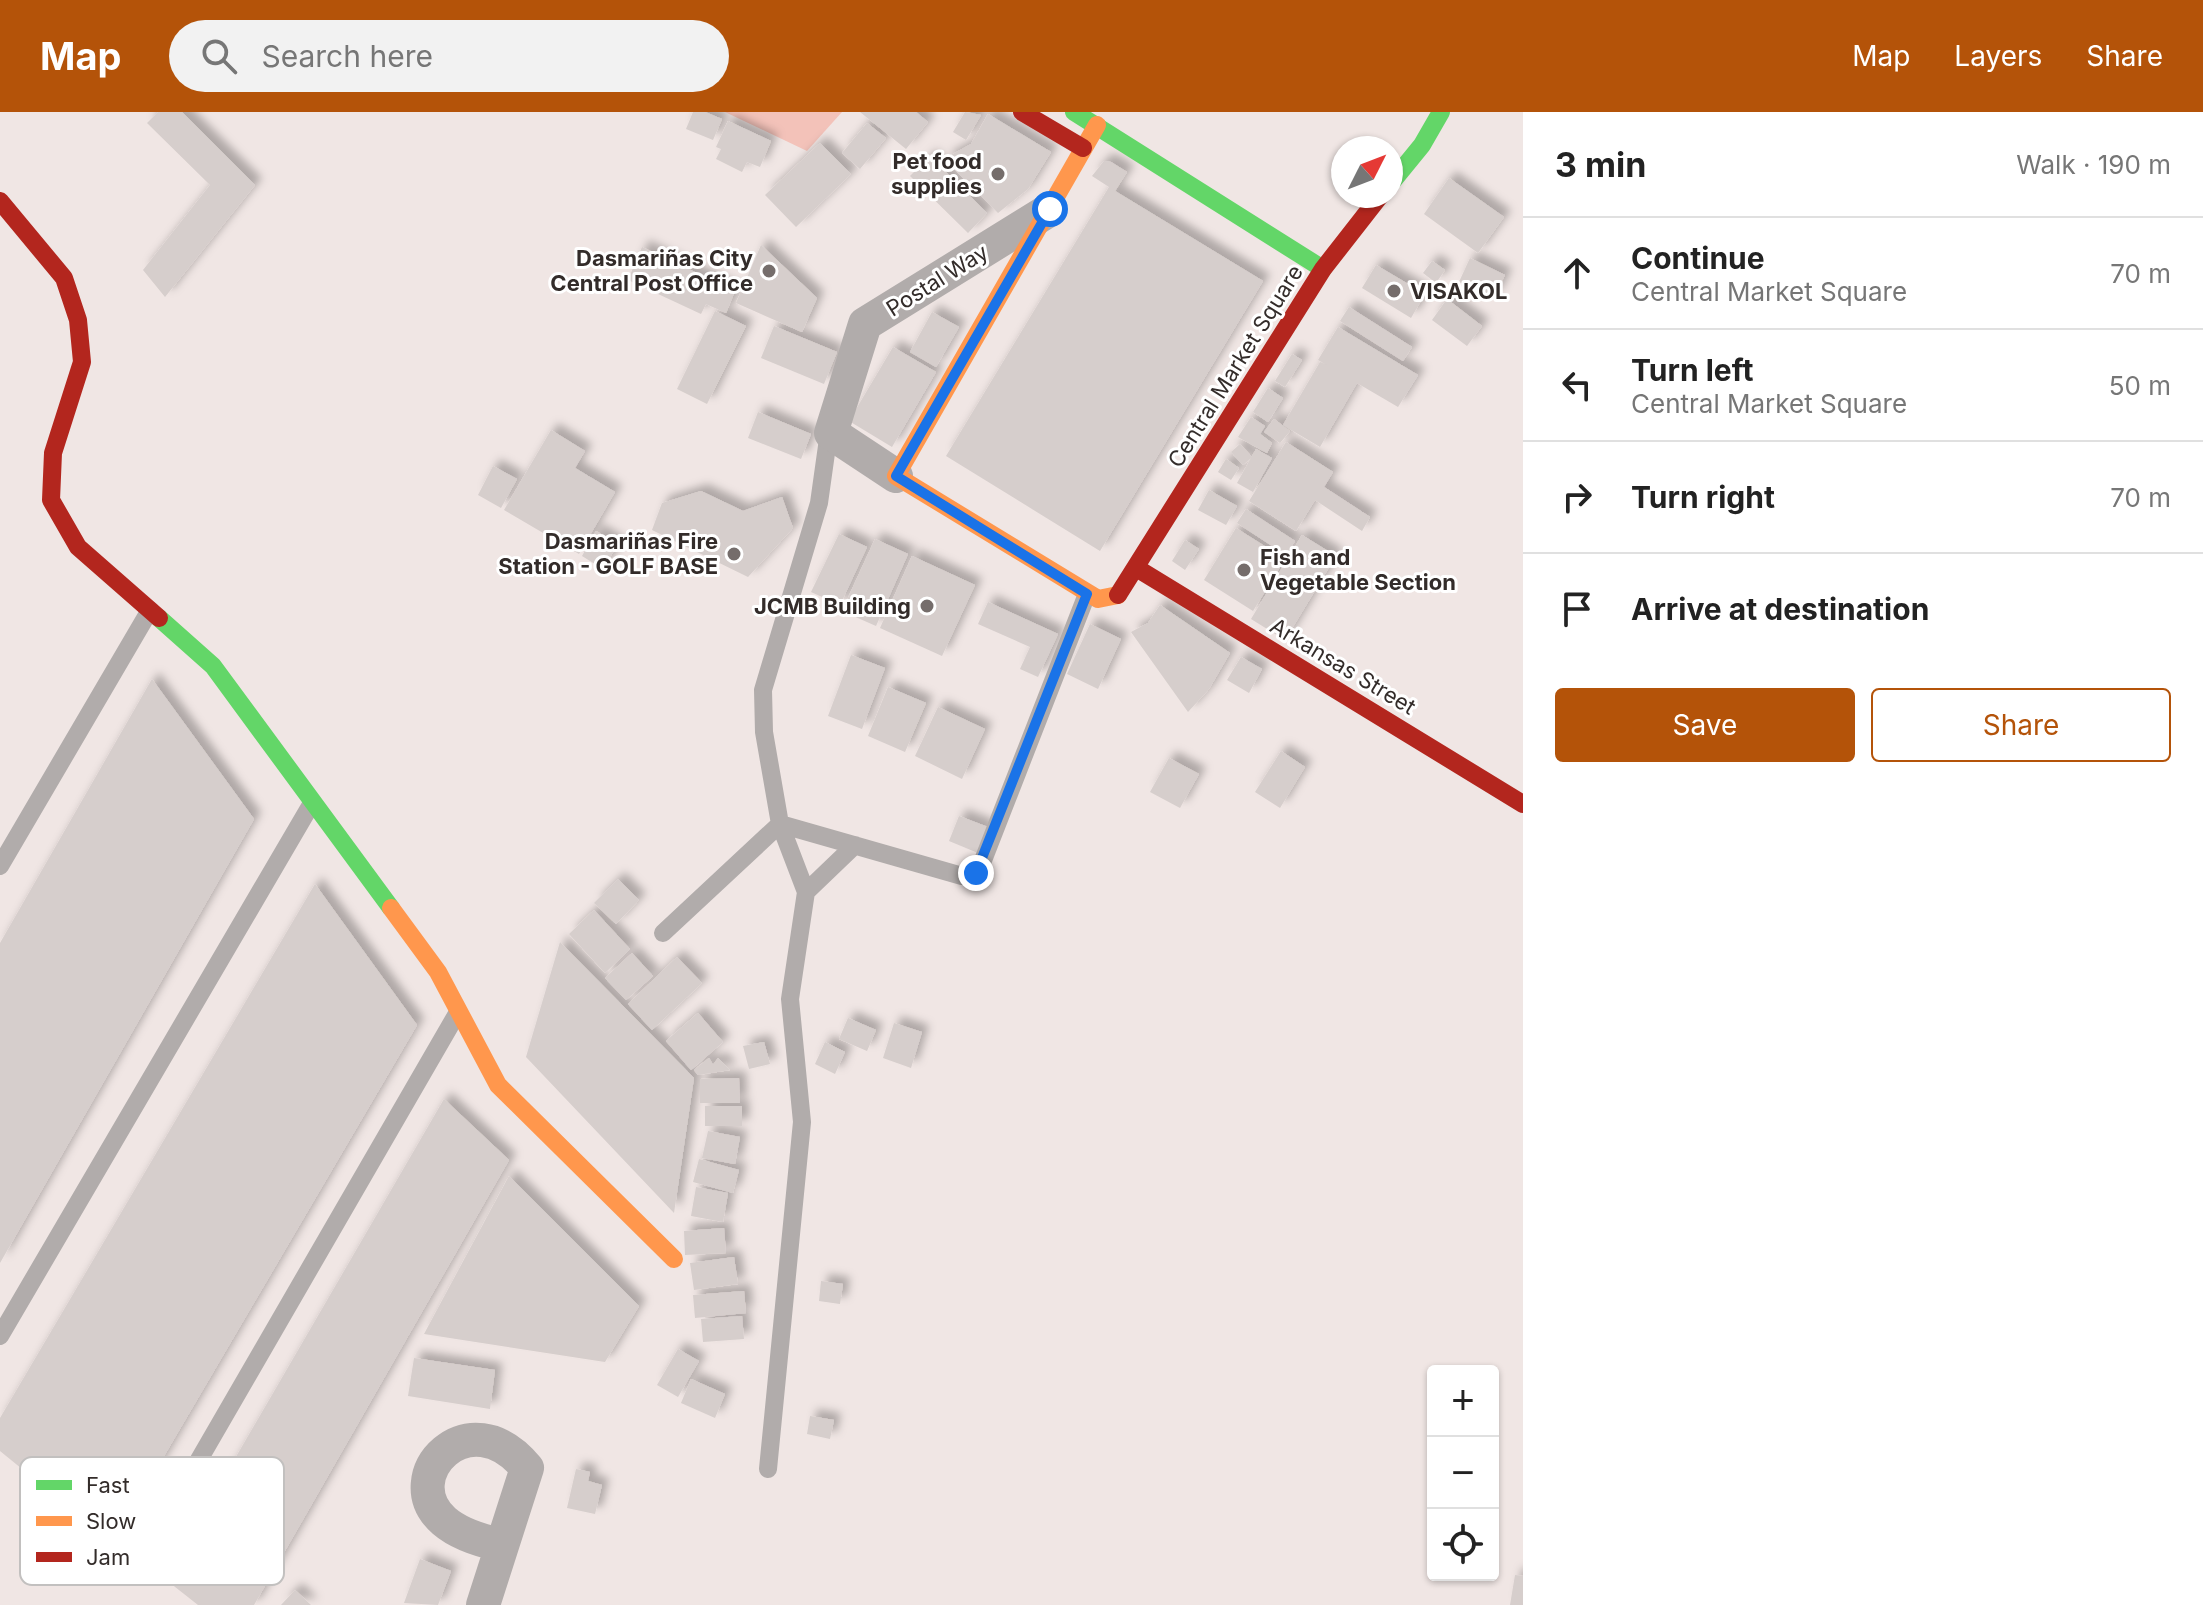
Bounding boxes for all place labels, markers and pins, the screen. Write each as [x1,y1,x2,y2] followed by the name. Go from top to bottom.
[891,148,982,199] place label: Pet food supplies
[989,165,1007,183] marker: Pet food supplies
[550,245,753,296] place label: Dasmariñas City Central Post Office
[760,262,778,280] marker: Dasmariñas City Central Post Office
[1410,278,1507,304] place label: VISAKOL
[1385,282,1403,300] marker: VISAKOL
[498,528,718,579] place label: Dasmariñas Fire Station - GOLF BASE
[1260,544,1456,595] place label: Fish and Vegetable Section
[725,545,743,563] marker: Dasmariñas Fire Station - GOLF BASE
[1235,561,1253,579] marker: Fish and Vegetable Section
[754,593,911,619] place label: JCMB Building
[918,597,936,615] marker: JCMB Building

